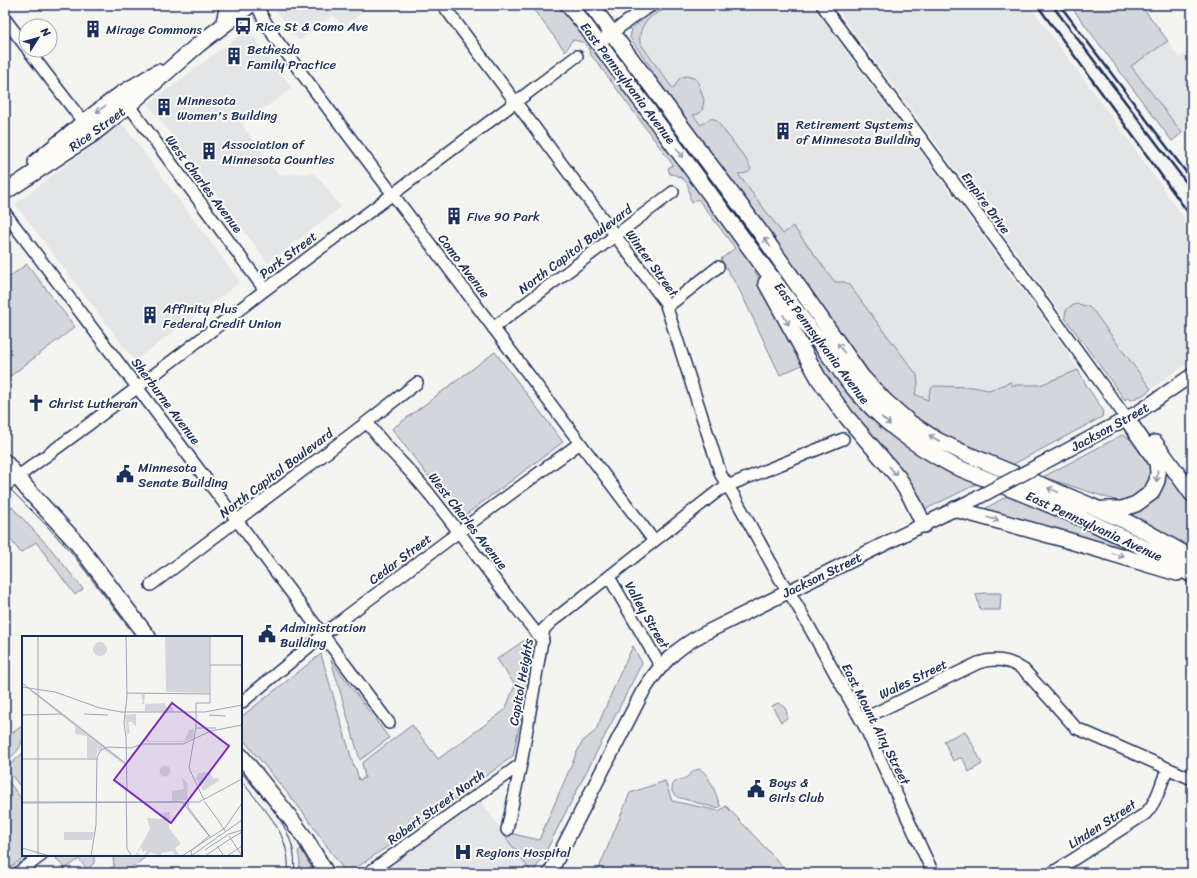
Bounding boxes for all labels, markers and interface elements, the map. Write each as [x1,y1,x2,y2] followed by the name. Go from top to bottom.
[256,15,368,38] place label: Rice St & Como Ave
[233,16,253,36] bus stop icon: Rice St & Como Ave
[574,17,682,149] street label: East Pennsylvania Avenue
[18,18,58,58] north arrow
[106,18,203,41] place label: Mirage Commons
[83,19,103,39] building icon: Mirage Commons
[35,23,56,41] text: N
[247,38,336,76] place label: Bethesda Family Practice
[224,46,244,66] building icon: Bethesda Family Practice
[177,89,278,127] place label: Minnesota Women's Building
[154,97,174,117] building icon: Minnesota Women's Building
[64,100,131,158] street label: Rice Street
[96,105,107,113] one-way arrow
[796,113,921,151] place label: Retirement Systems of Minnesota Building
[773,121,793,141] building icon: Retirement Systems of Minnesota Building
[159,130,249,238] street label: West Charles Avenue
[221,133,335,171] place label: Association of Minnesota Counties
[199,141,219,161] building icon: Association of Minnesota Counties
[676,148,684,159] one-way arrow
[955,167,1017,239] street label: Empire Drive
[513,198,638,300] street label: North Capitol Boulevard
[467,205,540,228] place label: Five 90 Park
[444,206,464,226] building icon: Five 90 Park
[619,224,685,302] street label: Winter Street
[254,225,322,285] street label: Park Street
[432,229,496,304] street label: Como Avenue
[763,236,771,247] one-way arrow
[768,277,876,409] street label: East Pennsylvania Avenue
[162,297,281,335] place label: Affinity Plus Federal Credit Union
[140,305,160,325] building icon: Affinity Plus Federal Credit Union
[783,314,791,326] one-way arrow
[837,343,845,354] one-way arrow
[125,352,207,450] street label: Sherburne Avenue
[49,392,138,415] place label: Christ Lutheran
[26,393,46,413] church icon: Christ Lutheran
[1066,396,1154,458] street label: Jackson Street
[880,416,890,425] one-way arrow
[214,422,339,524] street label: North Capitol Boulevard
[929,434,940,442] one-way arrow
[138,456,229,494] place label: Minnesota Senate Building
[115,464,135,484] public building icon: Minnesota Senate Building
[889,465,898,476] one-way arrow
[422,467,514,575] street label: West Charles Avenue
[1154,469,1161,482] one-way arrow
[1022,484,1166,568] street label: East Pennsylvania Avenue
[1047,486,1059,493] one-way arrow
[986,516,999,524] one-way arrow
[363,527,437,591] street label: Cedar Street
[777,546,866,605] street label: Jackson Street
[1111,552,1124,559] one-way arrow
[618,577,676,654] street label: Valley Street
[279,616,366,654] place label: Administration Building
[257,624,277,644] public building icon: Administration Building
[502,635,540,728] street label: Capitol Heights
[22,636,242,856] inset map
[875,652,951,705] street label: Wales Street
[835,659,917,790] street label: East Mount Airy Street
[382,763,490,851] street label: Robert Street North
[769,771,824,809] place label: Boys & Girls Club
[746,779,766,799] public building icon: Boys & Girls Club
[1063,793,1142,855] street label: Linden Street
[476,841,571,864] place label: Regions Hospital
[453,842,473,862] hospital icon: Regions Hospital

